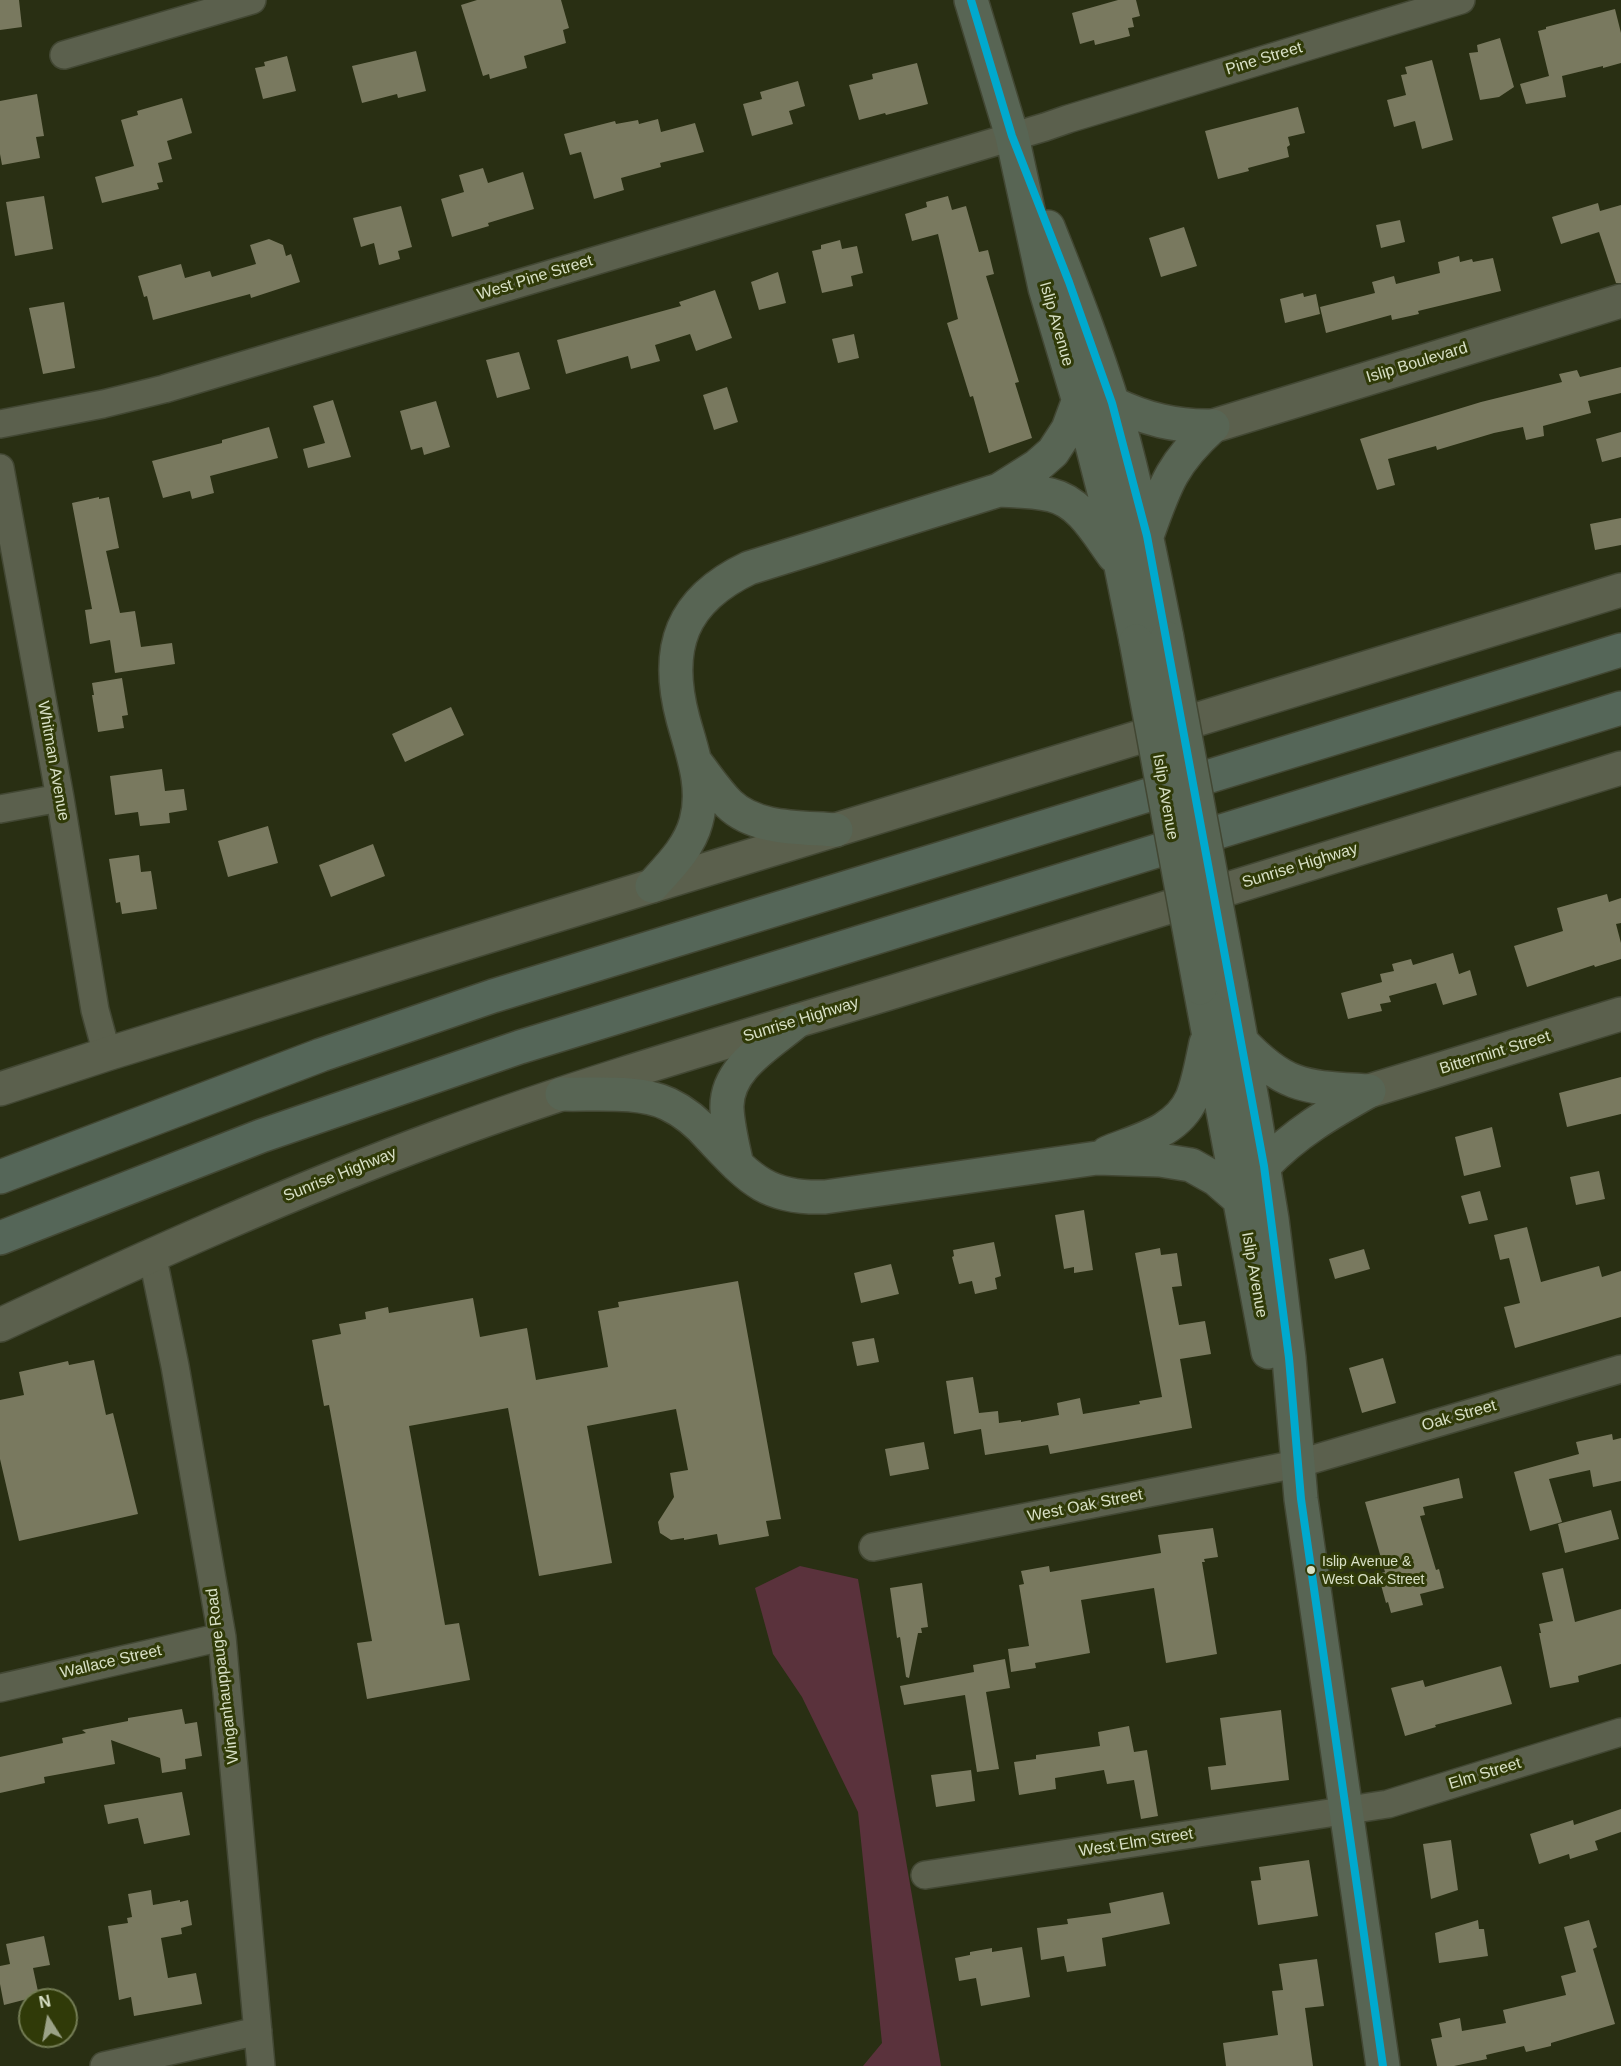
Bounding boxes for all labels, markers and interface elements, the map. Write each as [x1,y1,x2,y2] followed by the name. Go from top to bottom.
[1223,38,1305,80] street label: Pine Street
[475,251,595,305] street label: West Pine Street
[1035,280,1077,368] street label: Islip Avenue
[1364,338,1470,388] street label: Islip Boulevard
[33,699,73,823] street label: Whitman Avenue
[1148,753,1182,841] street label: Islip Avenue
[1240,839,1360,893] street label: Sunrise Highway
[741,993,861,1047] street label: Sunrise Highway
[1437,1027,1553,1079] street label: Bittermint Street
[281,1144,399,1206] street label: Sunrise Highway
[1237,1231,1271,1319] street label: Islip Avenue
[1420,1396,1498,1436] street label: Oak Street
[1026,1485,1144,1527] street label: West Oak Street
[1322,1554,1424,1586] place label: Islip Avenue & West Oak Street
[1305,1564,1317,1576] marker: Islip Avenue & West Oak Street
[203,1587,243,1765] street label: Winganhauppauge Road
[58,1641,164,1683] street label: Wallace Street
[1446,1754,1524,1794] street label: Elm Street
[1078,1825,1194,1861] street label: West Elm Street
[18,1988,78,2048] north arrow
[38,1992,52,2011] text: N

